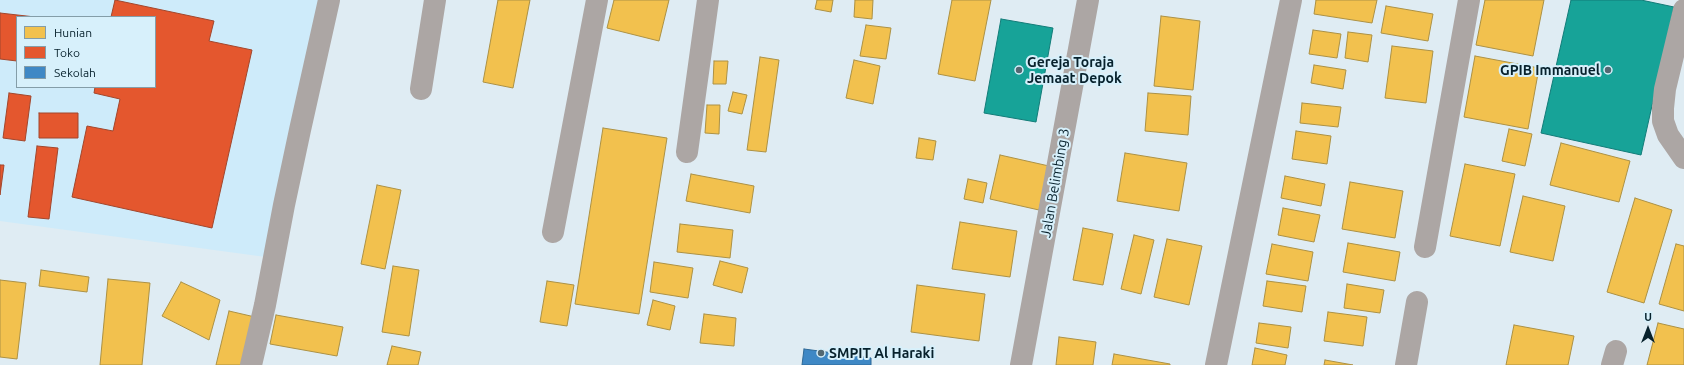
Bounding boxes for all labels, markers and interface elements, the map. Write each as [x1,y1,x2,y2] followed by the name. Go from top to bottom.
[16,16,156,88] legend
[54,26,92,39] text: Hunian
[54,46,80,59] text: Toko
[1027,54,1122,86] place label: Gereja Toraja Jemaat Depok
[1500,62,1600,78] place label: GPIB Immanuel
[1014,65,1024,75] marker: Gereja Toraja Jemaat Depok
[1603,65,1613,75] marker: GPIB Immanuel
[54,66,96,79] text: Sekolah
[1037,127,1073,239] street label: Jalan Belimbing 3
[1628,309,1668,349] north arrow
[1644,311,1652,323] text: U
[829,345,934,361] place label: SMPIT Al Haraki
[816,348,826,358] marker: SMPIT Al Haraki

